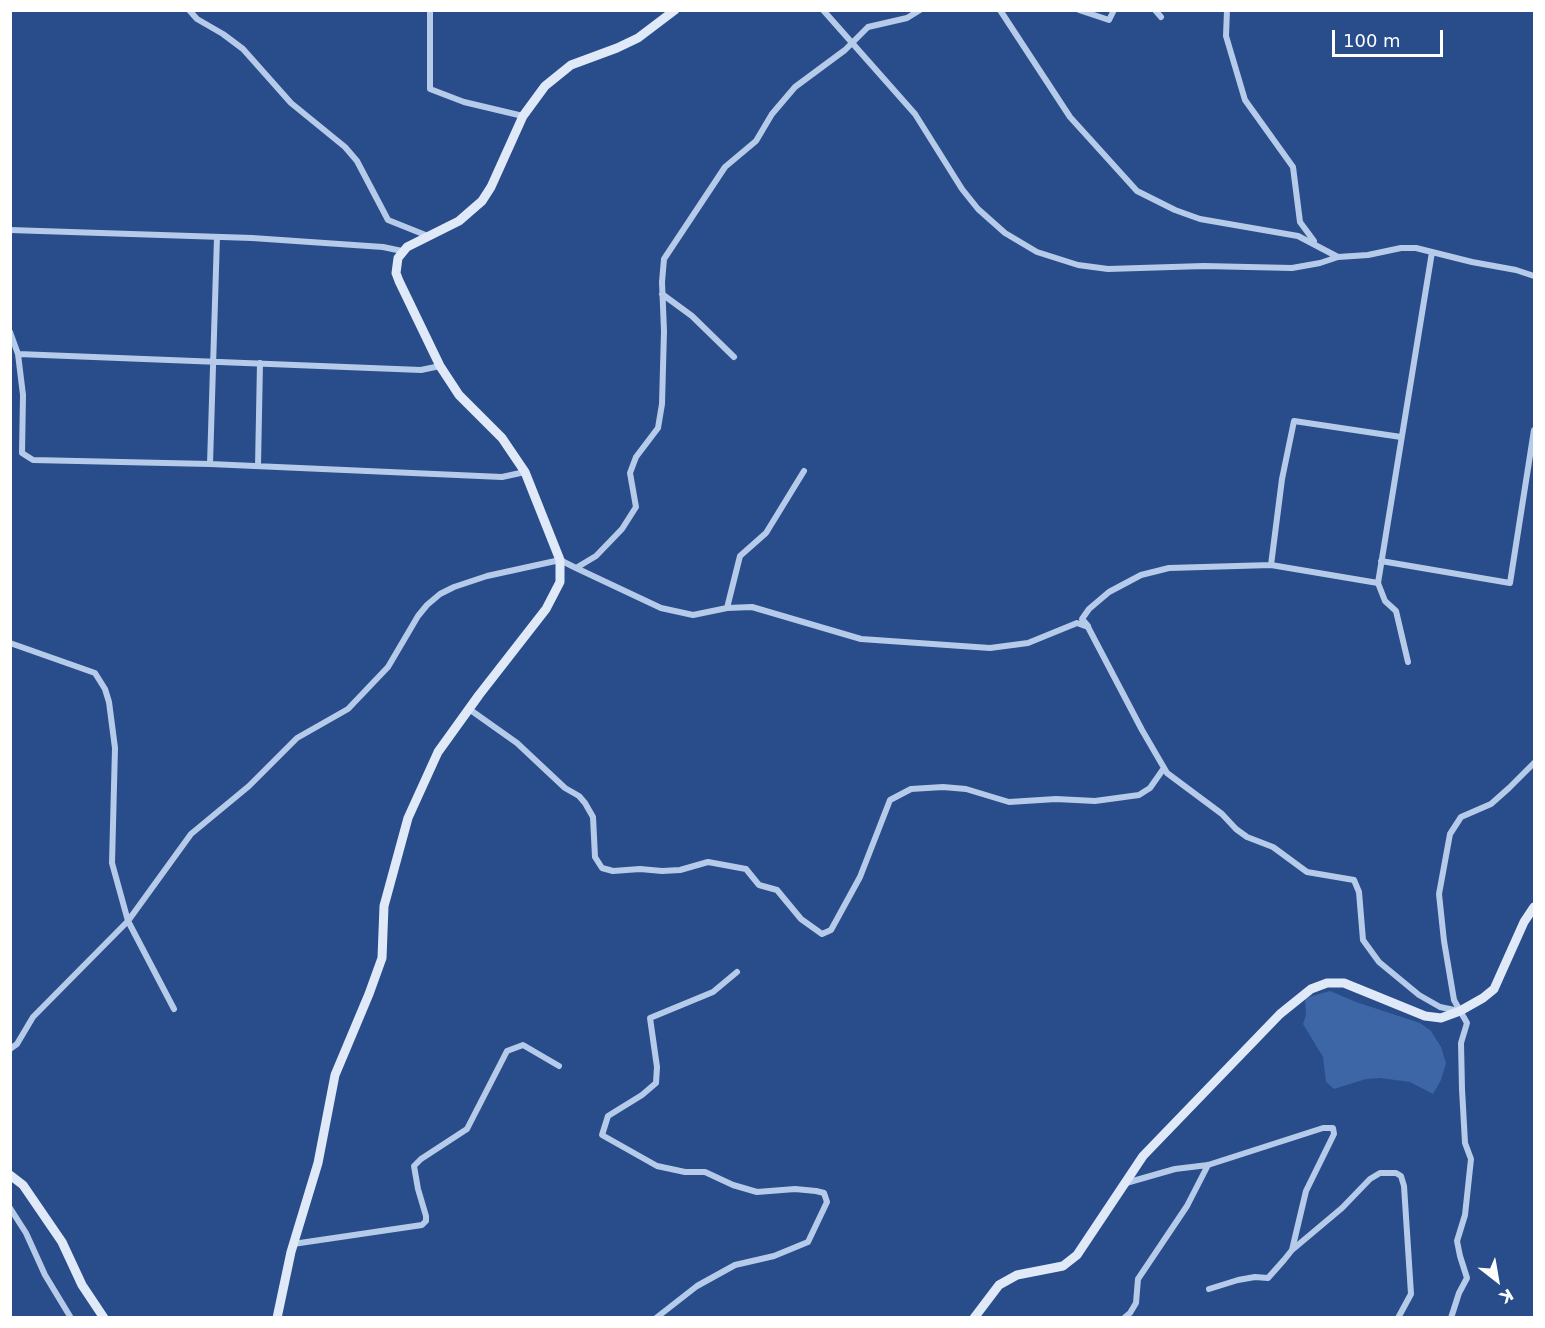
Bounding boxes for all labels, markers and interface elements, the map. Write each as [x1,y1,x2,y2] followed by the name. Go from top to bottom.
[1335,18,1446,56] scale bar
[1343,30,1401,51] text: 100 m
[1467,1250,1527,1310] north arrow
[1496,1285,1517,1307] text: K

